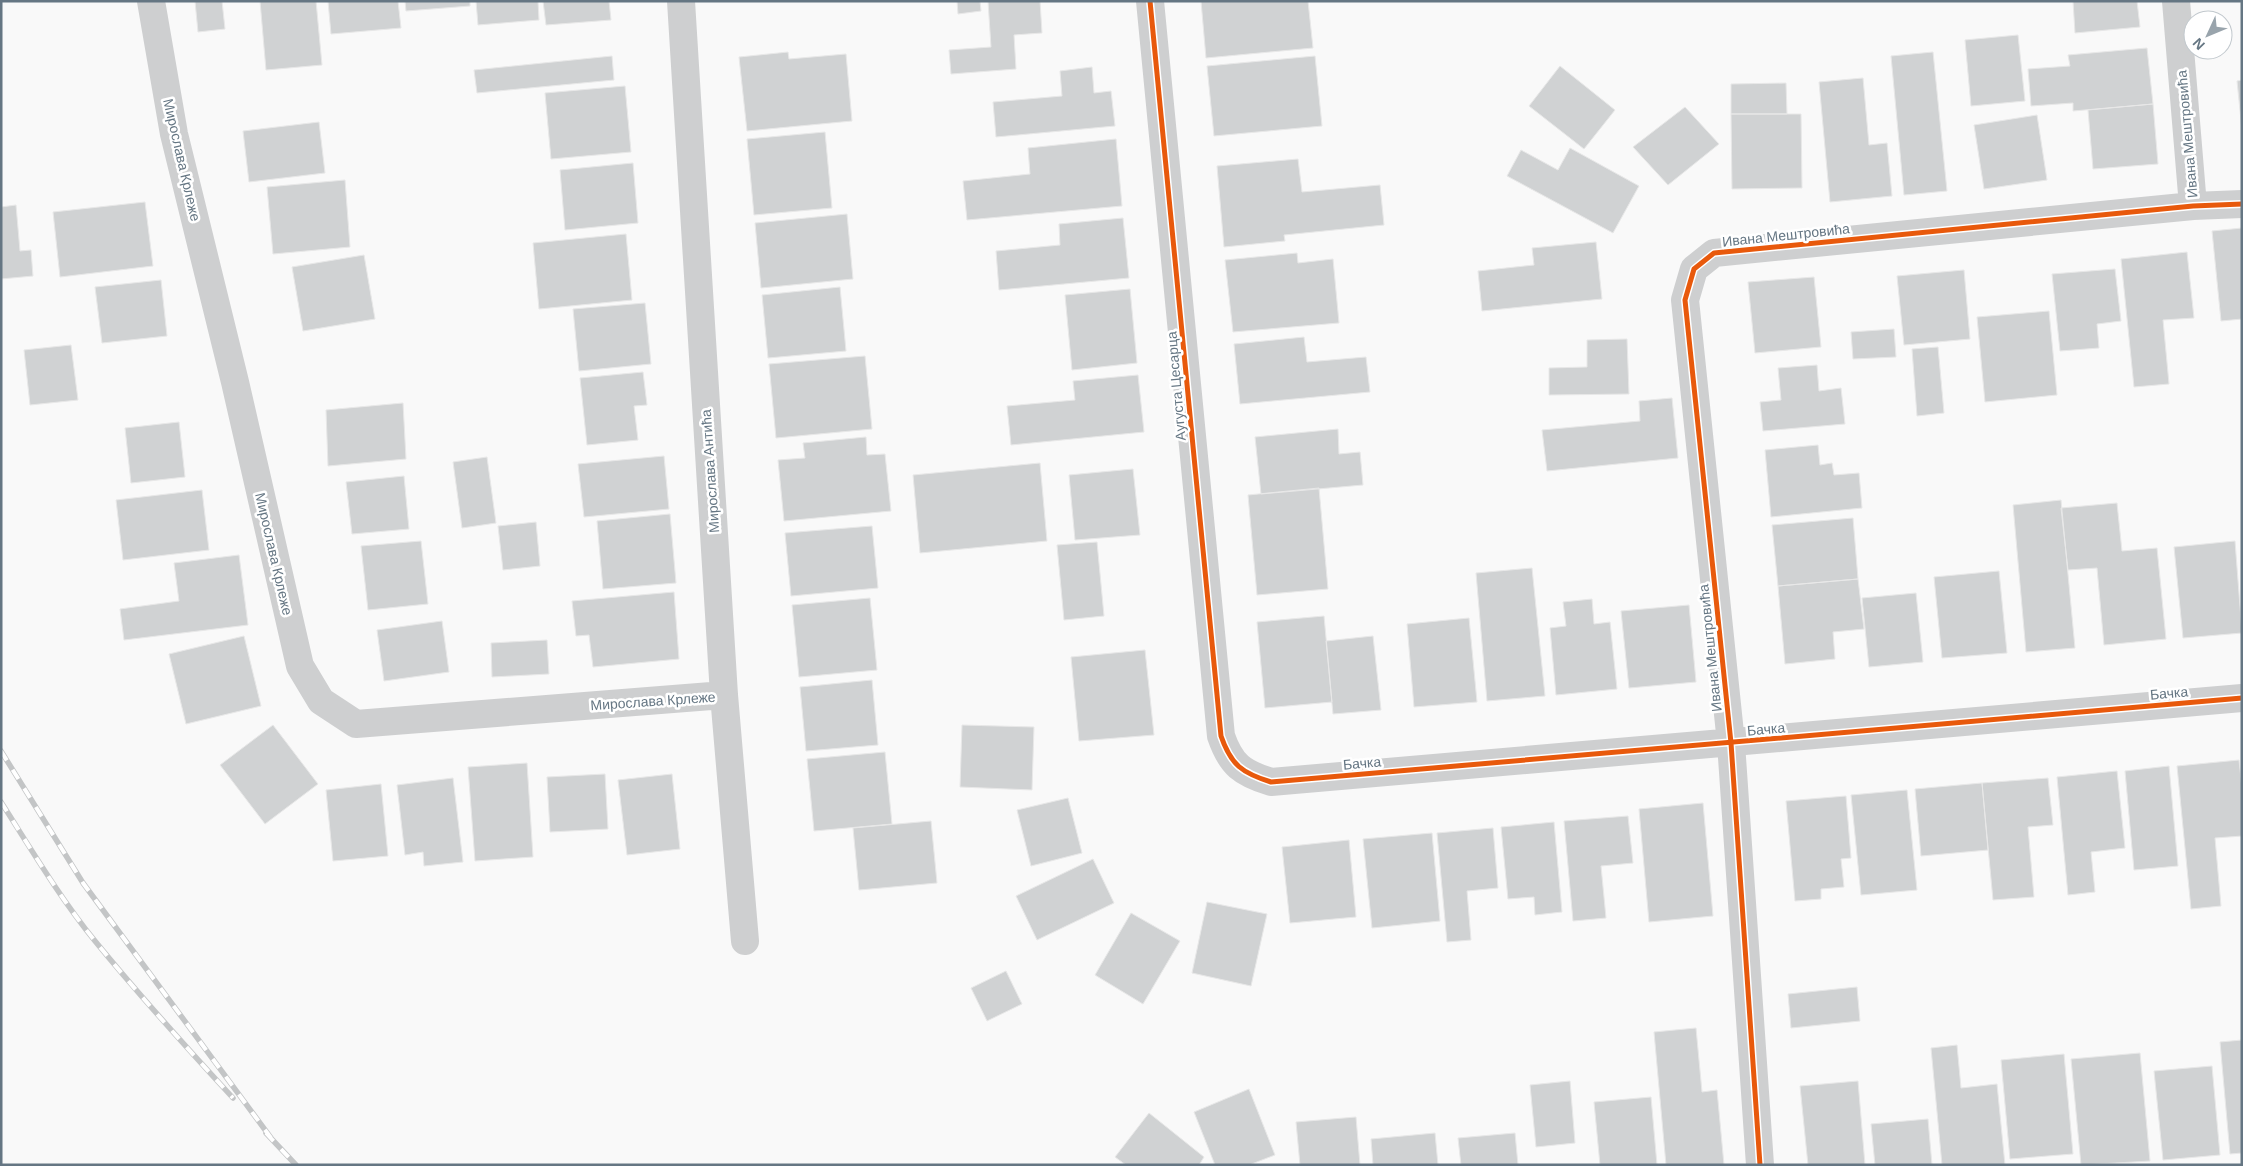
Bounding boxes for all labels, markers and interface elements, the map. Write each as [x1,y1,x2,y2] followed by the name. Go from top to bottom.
[2183,10,2233,60] north arrow
[2189,35,2208,53] text: N
[2173,69,2201,199] street label: Ивана Мештровића
[160,97,204,223] street label: Мирослава Крлеже
[1721,220,1851,250] street label: Ивана Мештровића
[1163,331,1189,441] street label: Аугуста Цесарца
[698,408,722,533] street label: Мирослава Антића
[252,491,296,617] street label: Мирослава Крлеже
[1695,583,1725,713] street label: Ивана Мештровића
[2149,683,2189,703] street label: Бачка
[590,689,716,713] street label: Мирослава Крлеже
[1746,719,1786,739] street label: Бачка
[1342,753,1382,773] street label: Бачка

